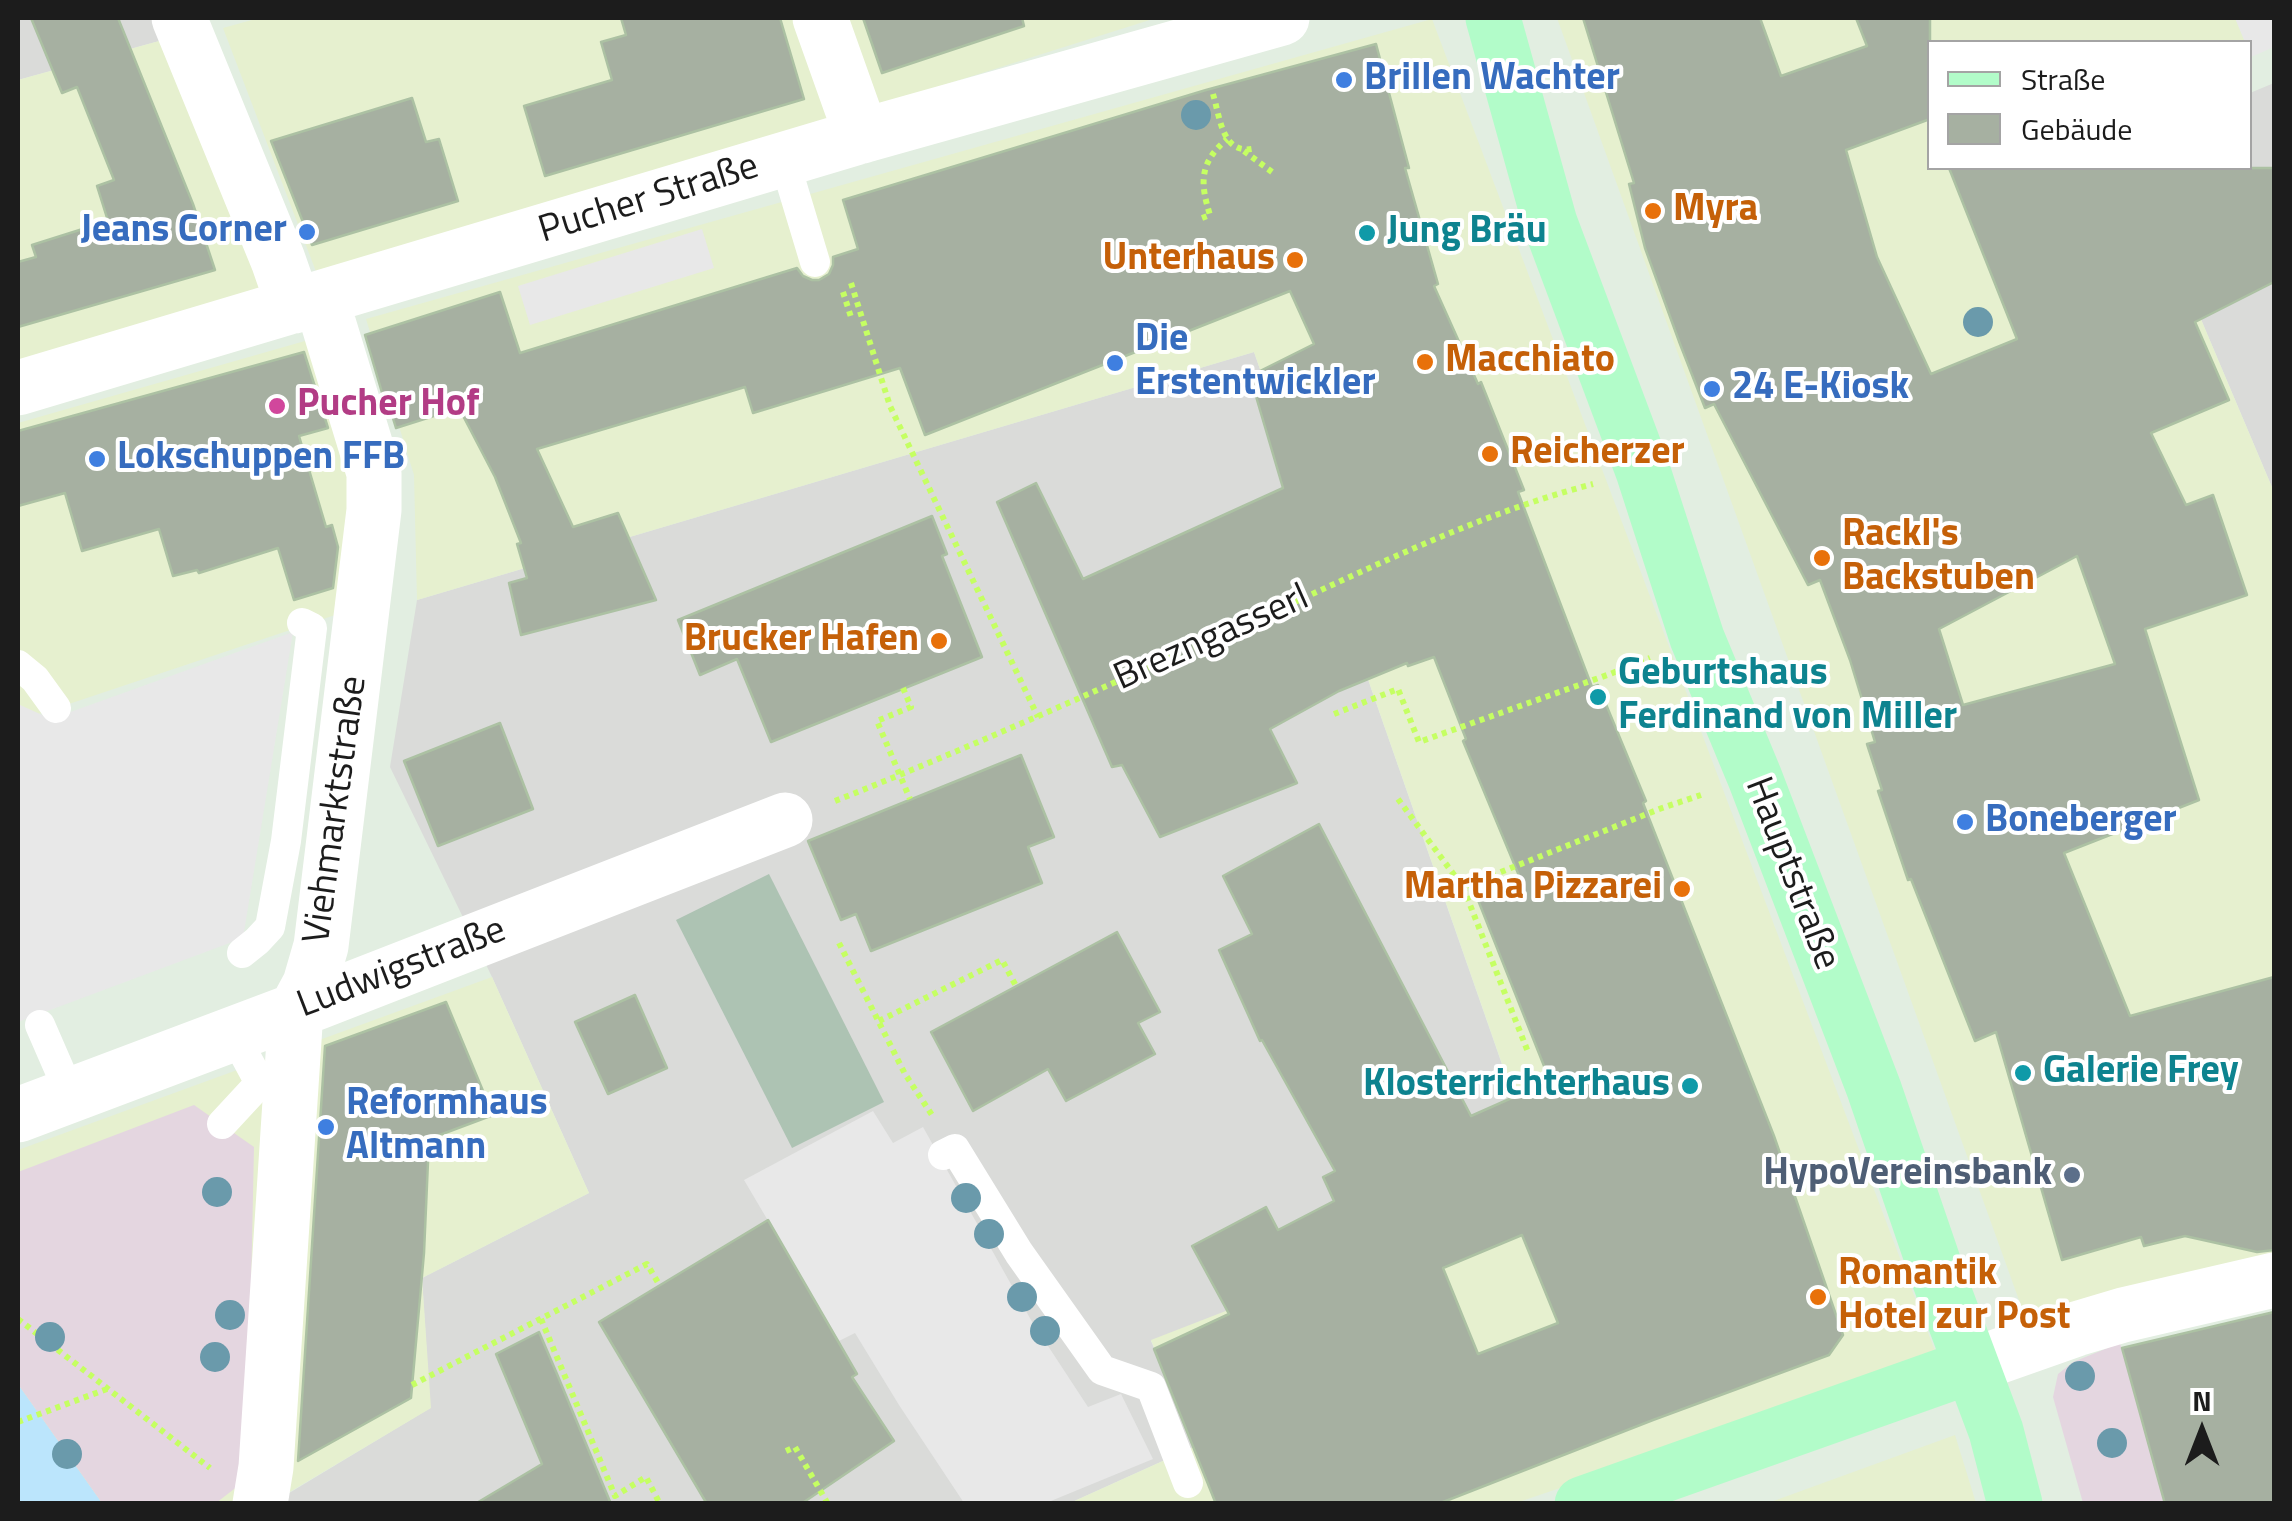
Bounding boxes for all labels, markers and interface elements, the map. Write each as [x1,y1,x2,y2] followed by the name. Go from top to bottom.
[1927,40,2252,170] legend
[2021,56,2105,102] text: Straße
[1364,57,1620,103] place label: Brillen Wachter
[1333,69,1355,91] marker: Brillen Wachter
[2021,106,2132,152] text: Gebäude
[534,145,764,255] street label: Pucher Straße
[1673,188,1758,234] place label: Myra
[1642,200,1664,222] marker: Myra
[80,209,287,255] place label: Jeans Corner
[1387,210,1547,256] place label: Jung Bräu
[296,221,318,243] marker: Jeans Corner
[1356,222,1378,244] marker: Jung Bräu
[1103,237,1275,283] place label: Unterhaus
[1284,249,1306,271] marker: Unterhaus
[1135,318,1376,408] place label: Die Erstentwickler
[1445,339,1615,385] place label: Macchiato
[1414,351,1436,373] marker: Macchiato
[1104,352,1126,374] marker: Die Erstentwickler
[1732,366,1909,412] place label: 24 E-Kiosk
[1701,378,1723,400] marker: 24 E-Kiosk
[297,383,480,429] place label: Pucher Hof
[266,395,288,417] marker: Pucher Hof
[1510,431,1685,477] place label: Reicherzer
[117,436,405,482] place label: Lokschuppen FFB
[1479,443,1501,465] marker: Reicherzer
[86,448,108,470] marker: Lokschuppen FFB
[1842,513,2035,602] place label: Rackl's Backstuben
[1811,547,1833,569] marker: Rackl's Backstuben
[1108,576,1316,702] street label: Brezngasserl
[684,618,919,664] place label: Brucker Hafen
[928,630,950,652] marker: Brucker Hafen
[1618,652,1957,742] place label: Geburtshaus Ferdinand von Miller
[296,673,378,947] street label: Viehmarktstraße
[1587,686,1609,708] marker: Geburtshaus Ferdinand von Miller
[1733,771,1849,977] street label: Hauptstraße
[1985,799,2177,845] place label: Boneberger
[1954,811,1976,833] marker: Boneberger
[1404,866,1662,912] place label: Martha Pizzarei
[1671,878,1693,900] marker: Martha Pizzarei
[291,908,513,1030] street label: Ludwigstraße
[2043,1050,2239,1096] place label: Galerie Frey
[2012,1062,2034,1084] marker: Galerie Frey
[1363,1063,1670,1109] place label: Klosterrichterhaus
[1679,1075,1701,1097] marker: Klosterrichterhaus
[346,1082,548,1172] place label: Reformhaus Altmann
[315,1116,337,1138] marker: Reformhaus Altmann
[1763,1152,2052,1198] place label: HypoVereinsbank
[2061,1164,2083,1186] marker: HypoVereinsbank
[1838,1252,2071,1342] place label: Romantik Hotel zur Post
[1807,1286,1829,1308] marker: Romantik Hotel zur Post
[2192,1379,2212,1422] text: N
[2152,1381,2252,1481] north arrow

